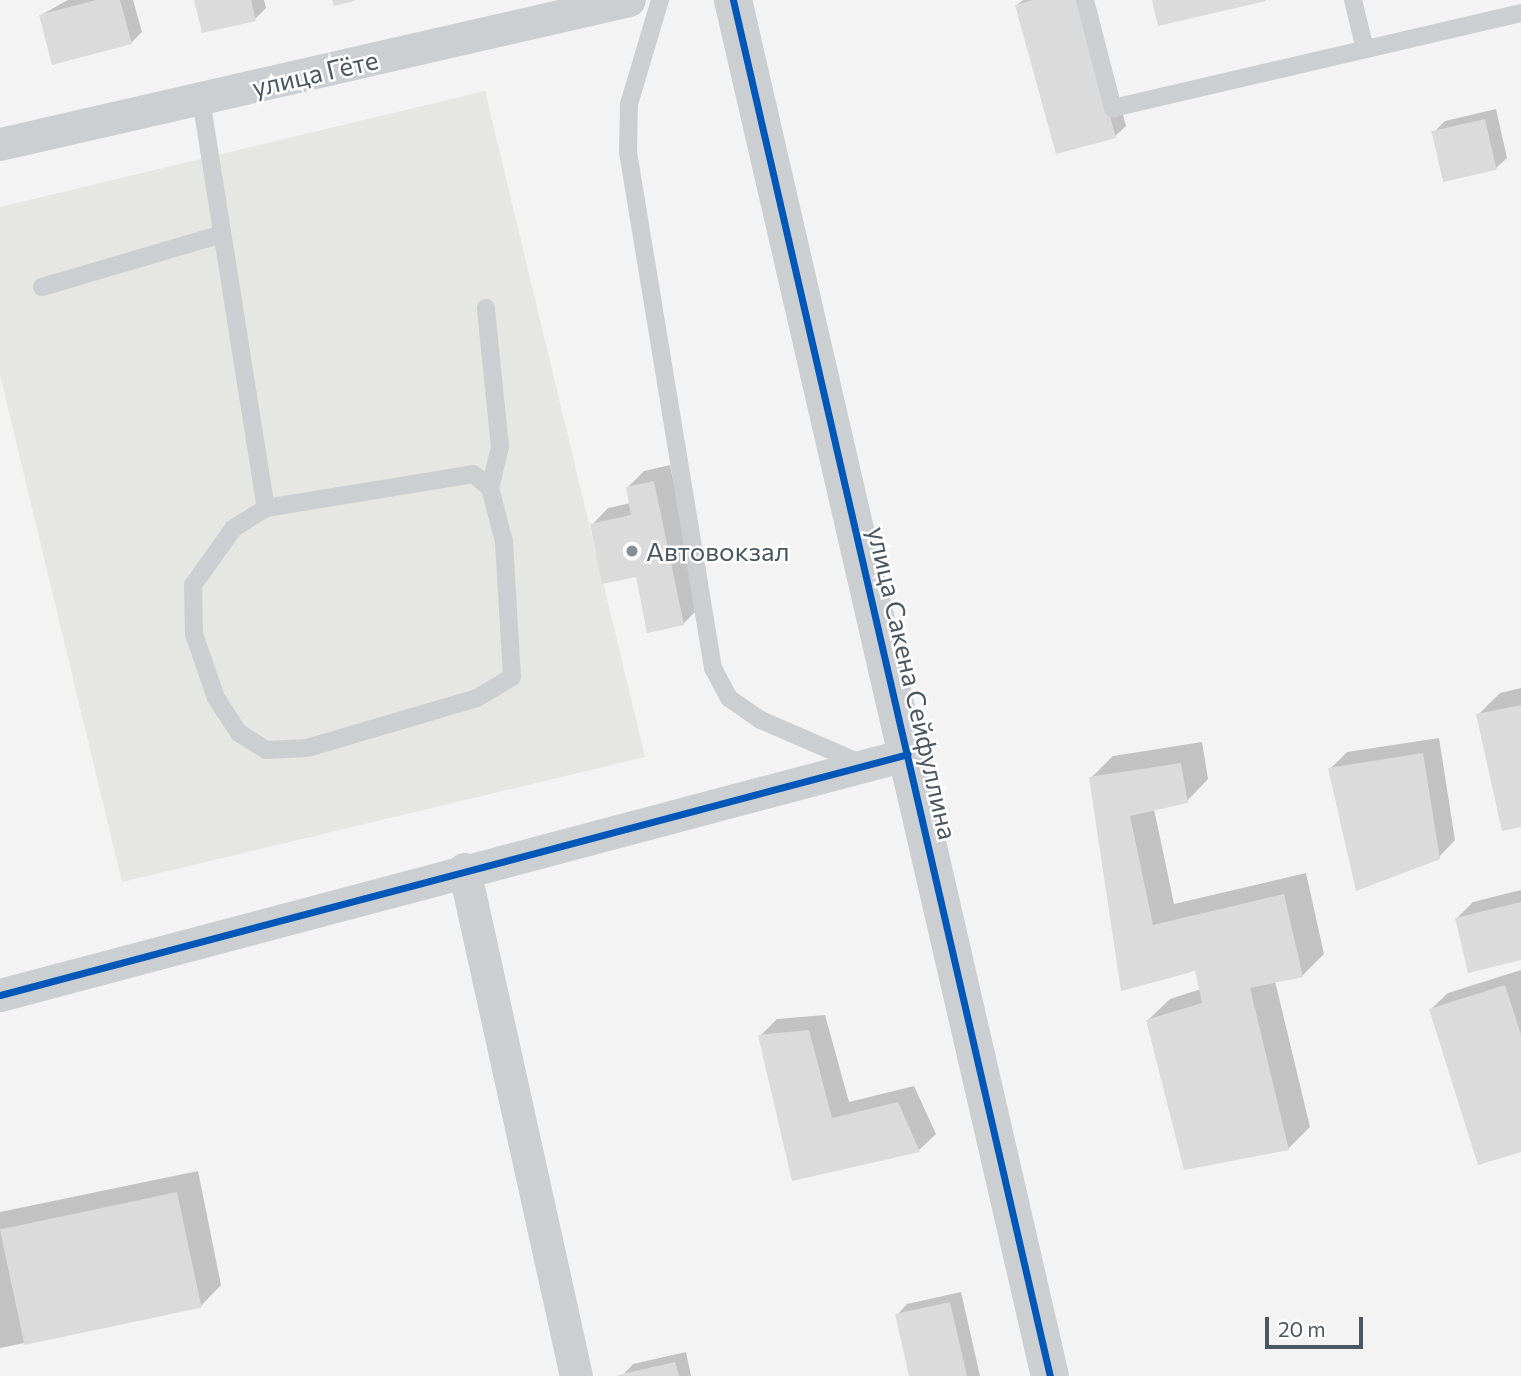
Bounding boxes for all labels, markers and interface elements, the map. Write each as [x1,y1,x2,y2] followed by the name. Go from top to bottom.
[249,43,381,103] street label: улица Гёте
[862,524,964,842] street label: улица Сакена Сейфуллина
[646,535,790,567] place label: Автовокзал
[624,543,640,559] marker: Автовокзал
[1269,1302,1367,1346] scale bar
[1278,1316,1326,1341] text: 20 m

